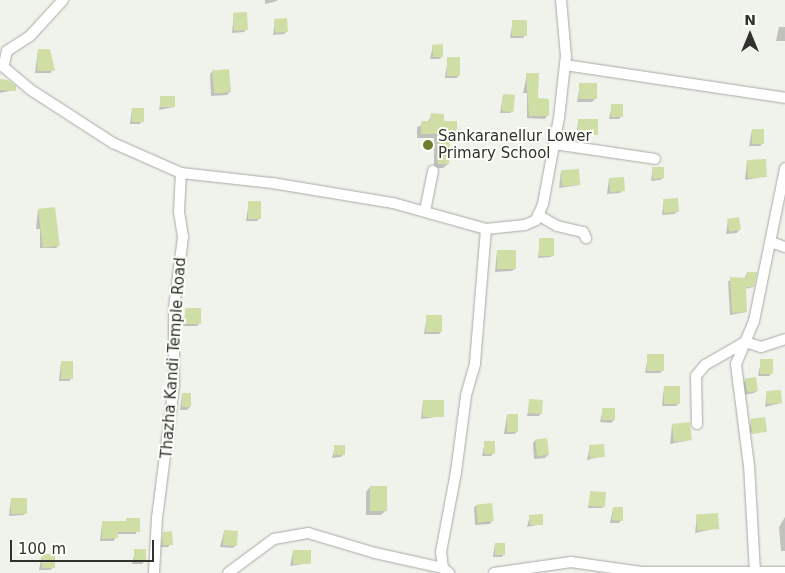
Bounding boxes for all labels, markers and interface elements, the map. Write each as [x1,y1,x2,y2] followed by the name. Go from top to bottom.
[725,10,775,60] north arrow
[744,12,756,28] text: N
[438,127,592,162] place label: Sankaranellur Lower Primary School
[422,139,434,151] marker: Sankaranellur Lower Primary School
[158,257,190,459] street label: Thazha Kandi Temple Road
[12,530,156,562] scale bar
[18,540,66,558] text: 100 m

